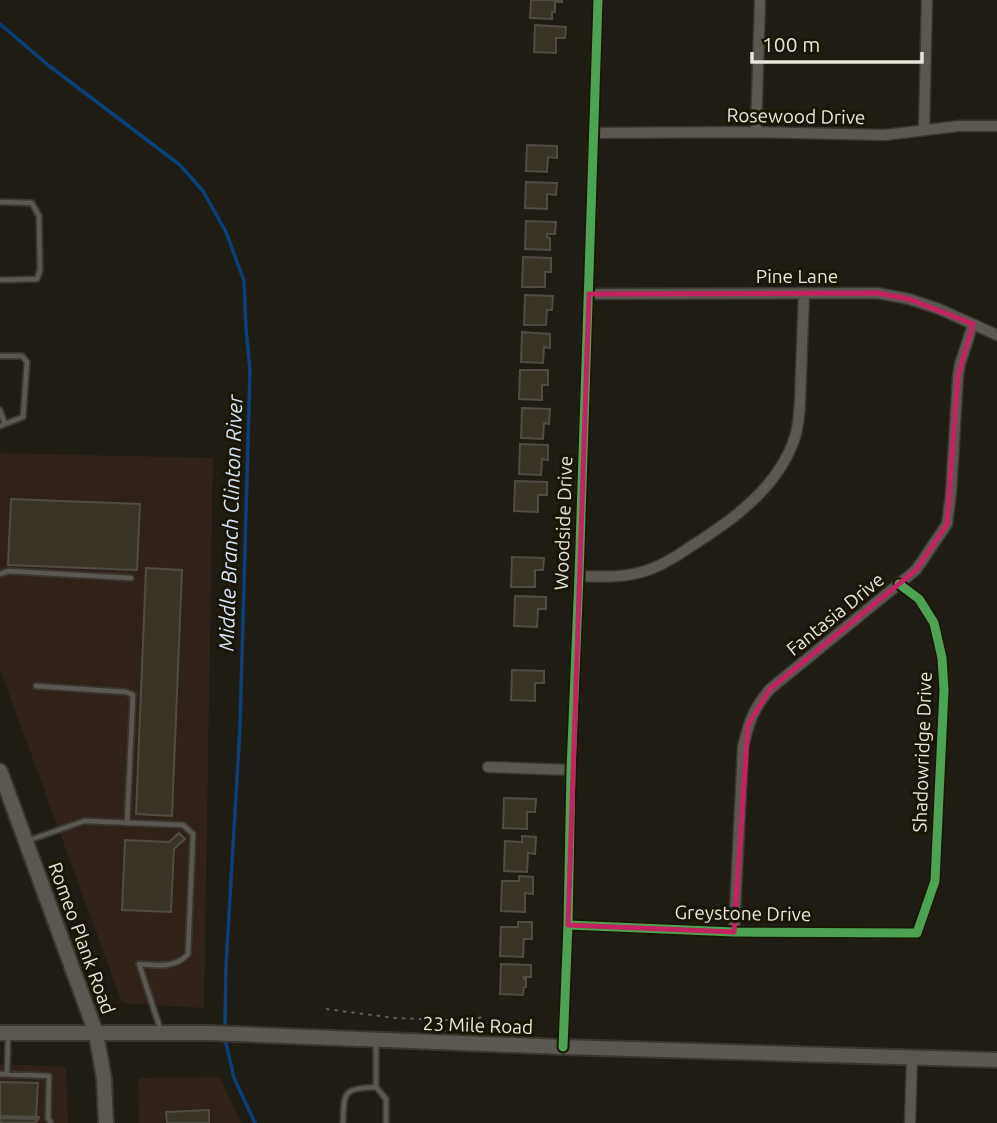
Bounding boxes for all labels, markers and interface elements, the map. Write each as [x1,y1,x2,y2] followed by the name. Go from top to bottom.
[752,21,922,65] scale bar
[762,32,820,56] text: 100 m
[726,104,866,128] street label: Rosewood Drive
[756,265,838,287] street label: Pine Lane
[214,393,247,652] water label: Middle Branch Clinton River
[550,455,576,591] street label: Woodside Drive
[782,568,888,660] street label: Fantasia Drive
[908,671,936,833] street label: Shadowridge Drive
[44,859,120,1017] street label: Romeo Plank Road
[674,901,812,925] street label: Greystone Drive
[422,1012,534,1038] street label: 23 Mile Road

